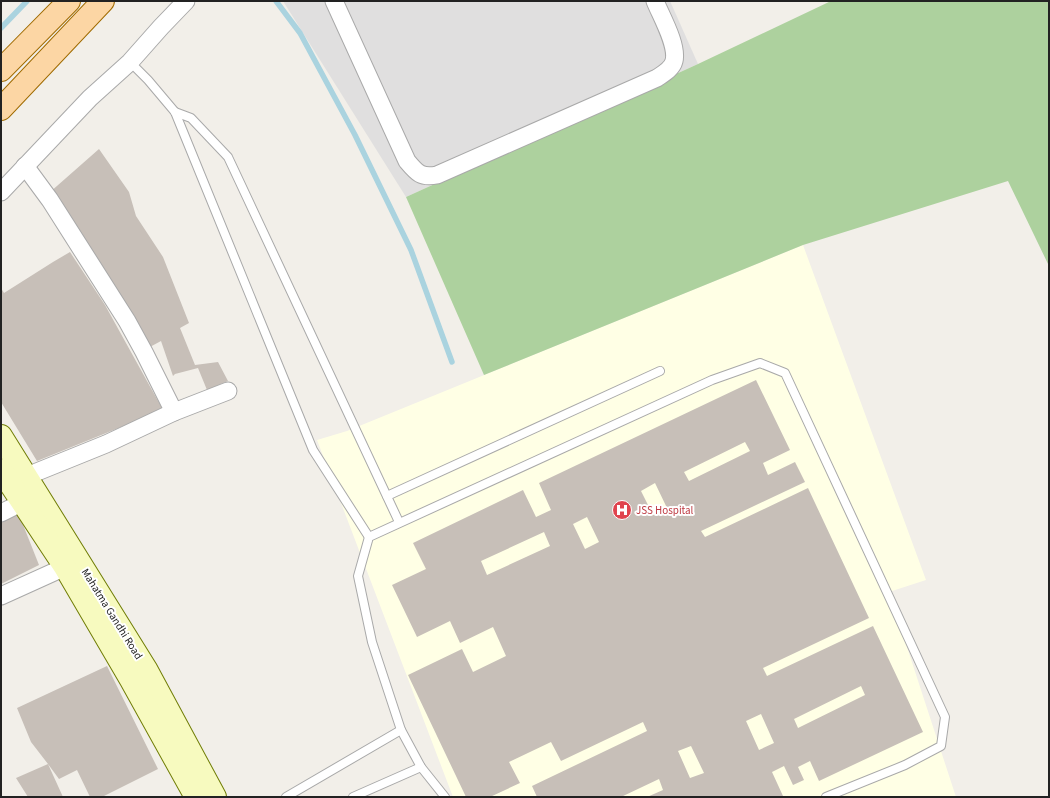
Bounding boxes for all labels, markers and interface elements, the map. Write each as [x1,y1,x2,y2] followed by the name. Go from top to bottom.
[611,499,633,521] hospital icon: JSS Hospital
[636,503,694,518] place label: JSS Hospital
[78,566,146,662] street label: Mahatma Gandhi Road

